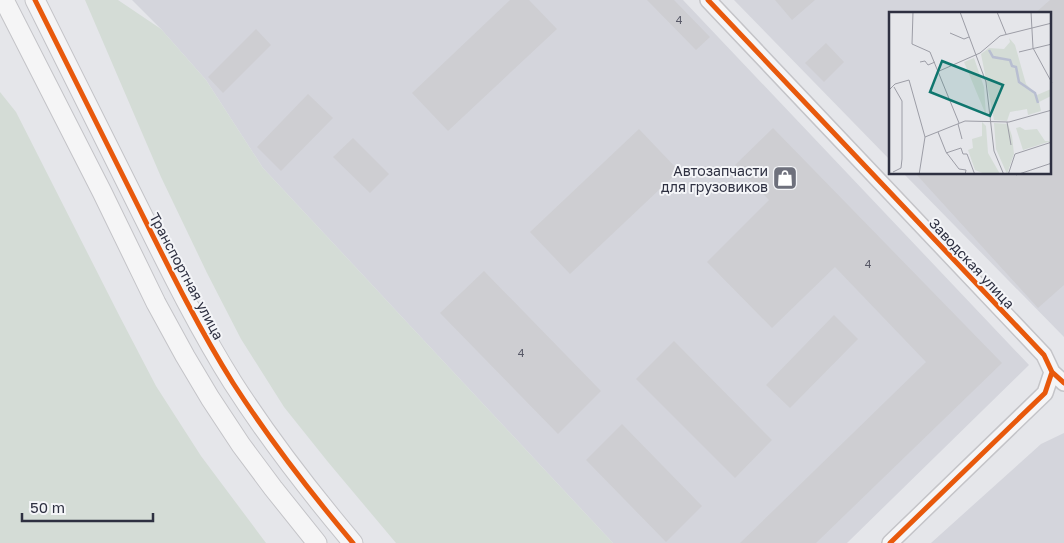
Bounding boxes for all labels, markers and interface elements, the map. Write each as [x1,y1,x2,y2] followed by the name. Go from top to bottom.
[889,12,1052,175] inset map
[676,13,683,26] house number: 4
[661,162,768,195] place label: Автозапчасти для грузовиков
[772,165,798,191] shop icon: Автозапчасти для грузовиков
[146,210,228,342] street label: Транспортная улица
[926,214,1018,312] street label: Заводская улица
[865,257,872,270] house number: 4
[518,346,525,359] house number: 4
[22,490,154,522] scale bar
[30,498,65,516] text: 50 m

